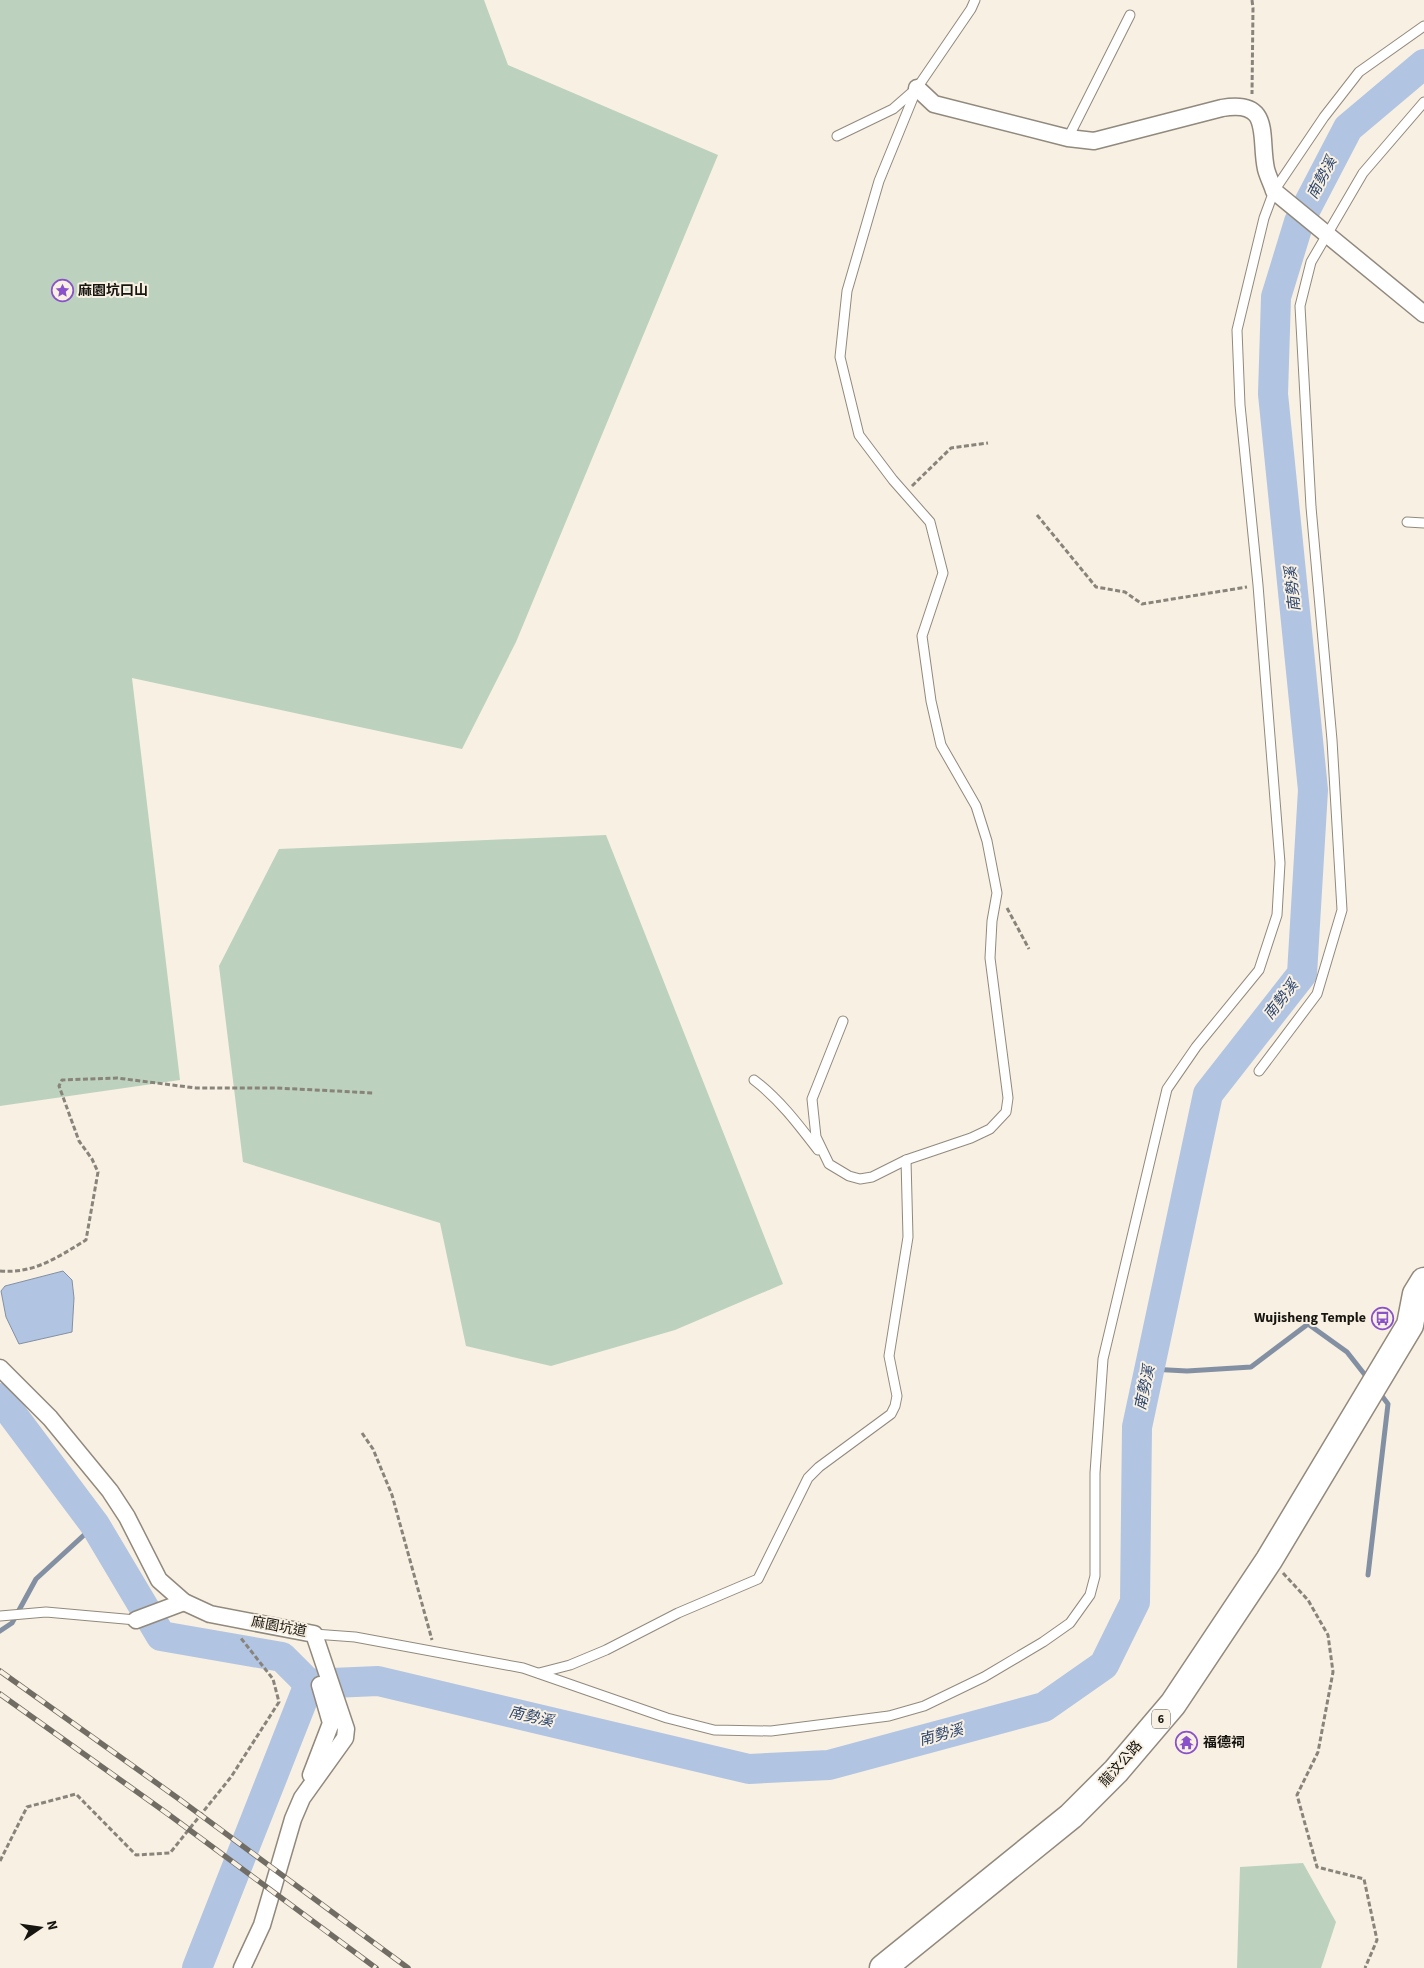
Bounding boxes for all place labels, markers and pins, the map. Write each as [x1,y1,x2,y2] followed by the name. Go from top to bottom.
[50,279,74,303] place icon: 麻園坑口山
[78,281,148,301] place label: 麻園坑口山
[1370,1306,1394,1330] bus stop icon: Wujisheng Temple
[1254,1308,1366,1328] place label: Wujisheng Temple
[1175,1731,1199,1755] temple icon: 福德祠
[1203,1733,1245,1753] place label: 福德祠

